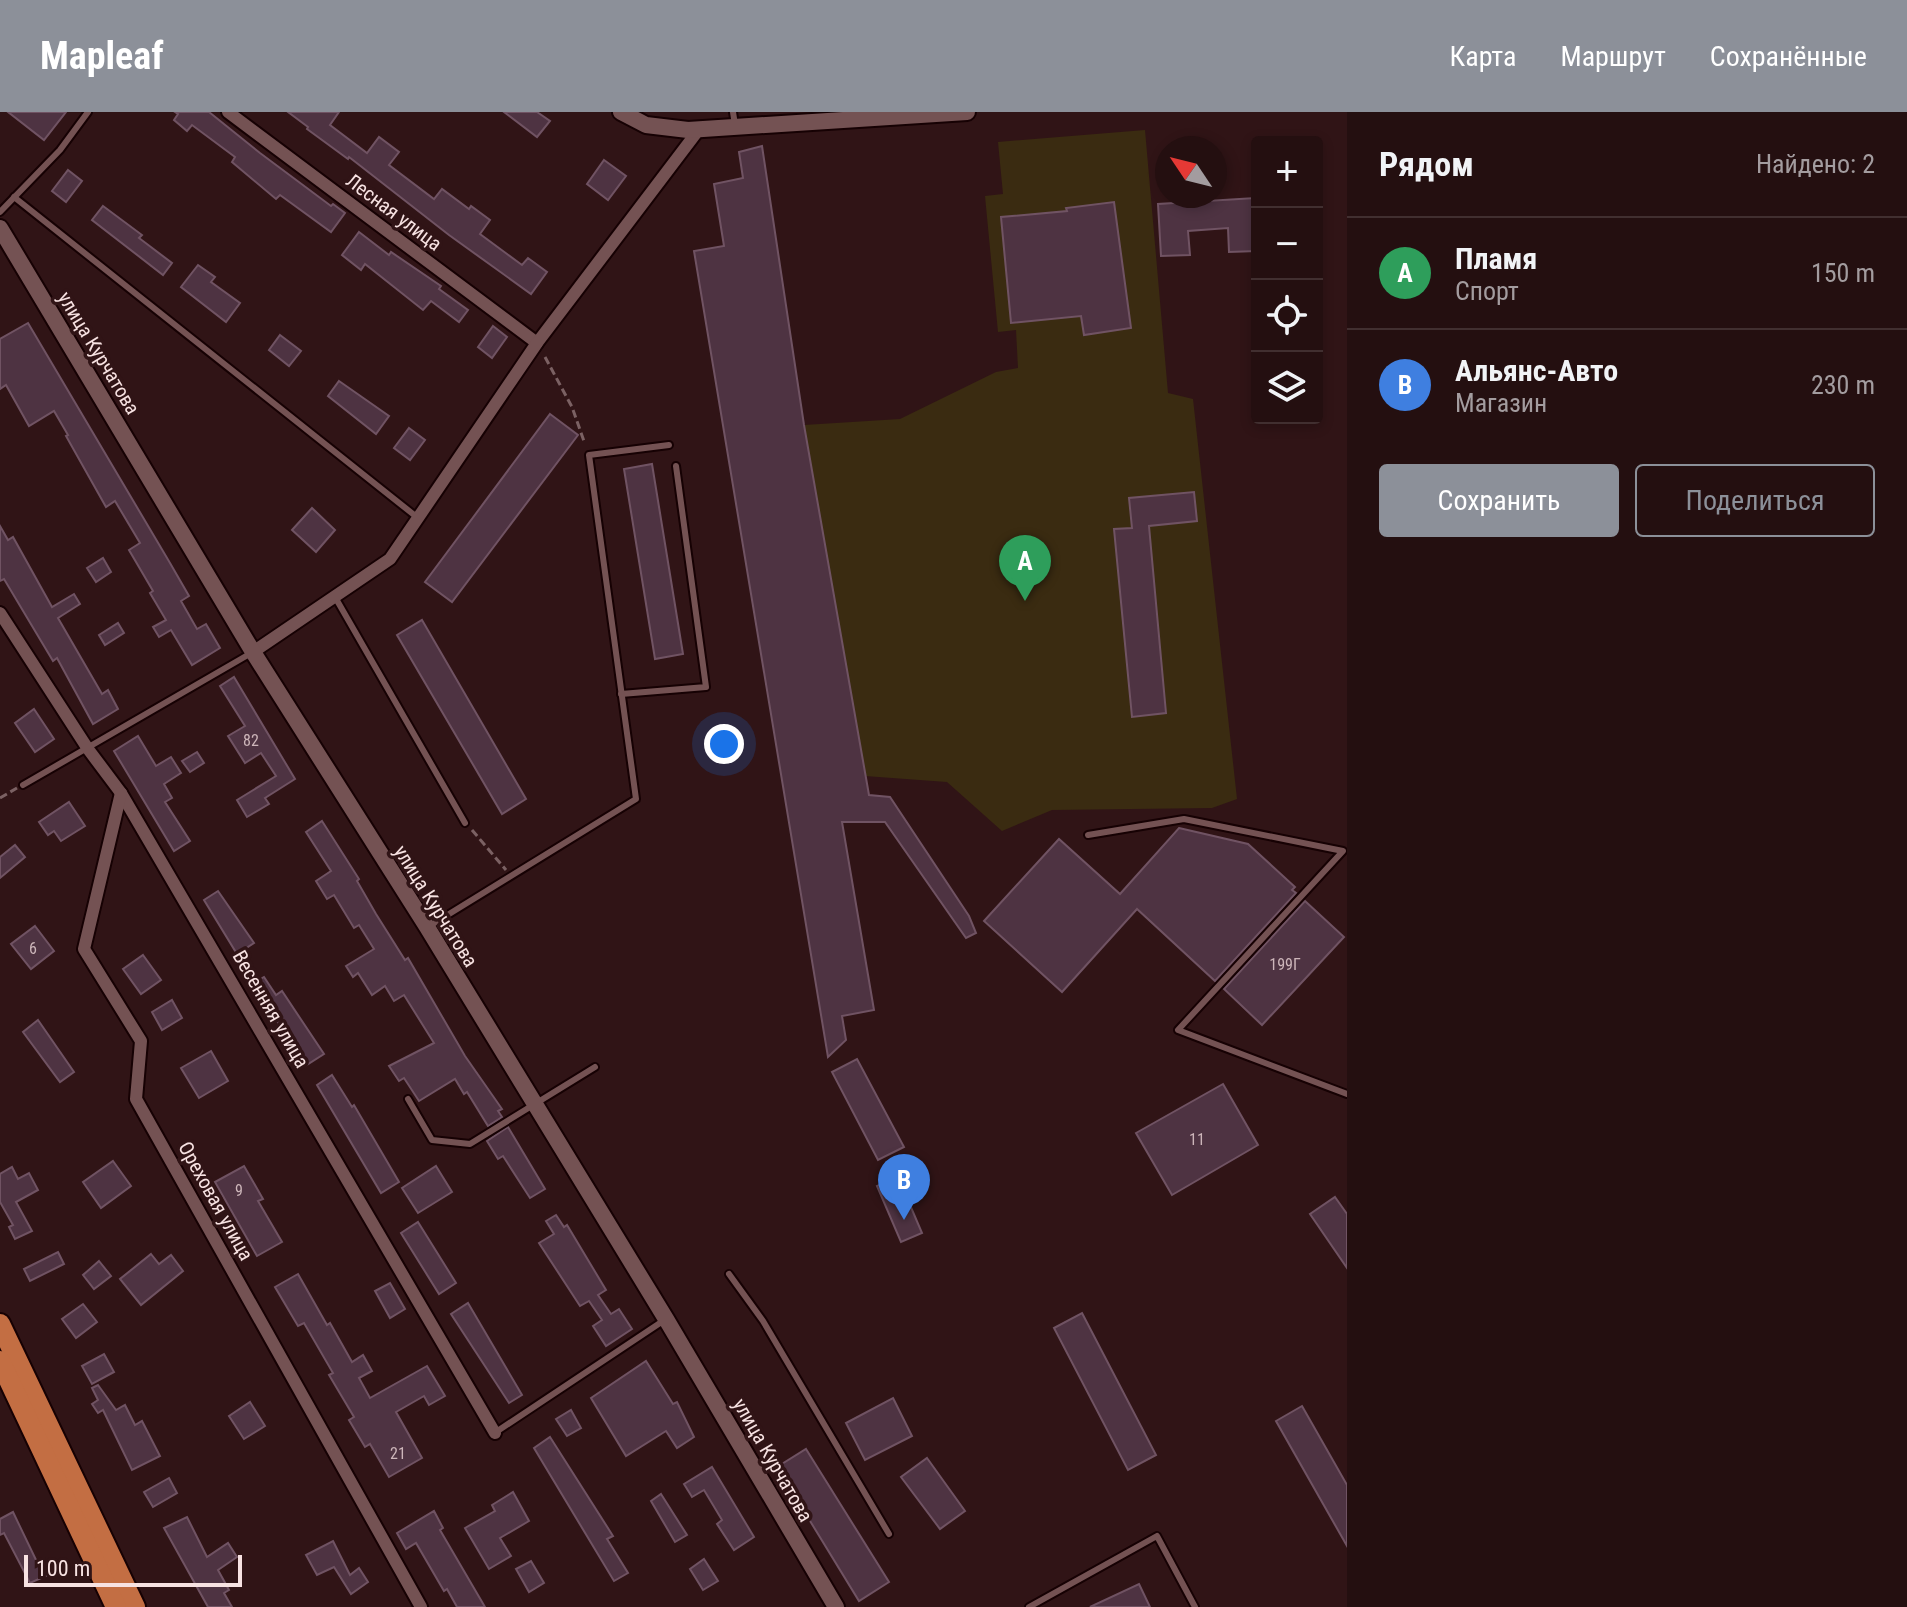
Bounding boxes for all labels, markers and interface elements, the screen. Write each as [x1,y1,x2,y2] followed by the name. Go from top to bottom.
[40,34,164,78] text: Mapleaf
[1450,40,1516,73] text: Карта
[1560,40,1666,73] text: Маршрут
[1710,40,1867,73] text: Сохранённые
[1155,136,1227,208] north arrow
[1251,136,1323,424] map controls
[1251,136,1323,208] button: +
[1379,144,1474,184] text: Рядом
[1756,149,1875,179] text: Найдено: 2
[342,168,446,256] street label: Лесная улица
[1251,208,1323,280] button: −
[1455,241,1537,276] text: Пламя
[1397,258,1413,288] text: A
[1811,258,1875,288] text: 150 m
[1455,276,1519,306] text: Спорт
[1251,280,1323,352] button: locate
[53,287,145,419] street label: улица Курчатова
[1251,352,1323,424] button: layers
[1455,353,1618,388] text: Альянс-Авто
[1398,370,1412,400] text: B
[1811,370,1875,400] text: 230 m
[1455,388,1547,418] text: Магазин
[1379,464,1619,537] button: Сохранить
[1635,464,1875,537] button: Поделиться
[999,535,1051,601] pin: A
[704,724,744,764] your location
[243,731,259,750] house number: 82
[389,841,483,971] street label: улица Курчатова
[29,939,37,958] house number: 6
[228,946,314,1072] street label: Весенняя улица
[1269,955,1301,974] house number: 199Г
[1189,1130,1205,1149] house number: 11
[173,1137,259,1265] street label: Ореховая улица
[878,1154,930,1220] pin: B
[235,1181,243,1200] house number: 9
[728,1394,818,1526] street label: улица Курчатова
[390,1444,406,1463] house number: 21
[24,1551,242,1587] scale bar
[36,1556,90,1581] text: 100 m

